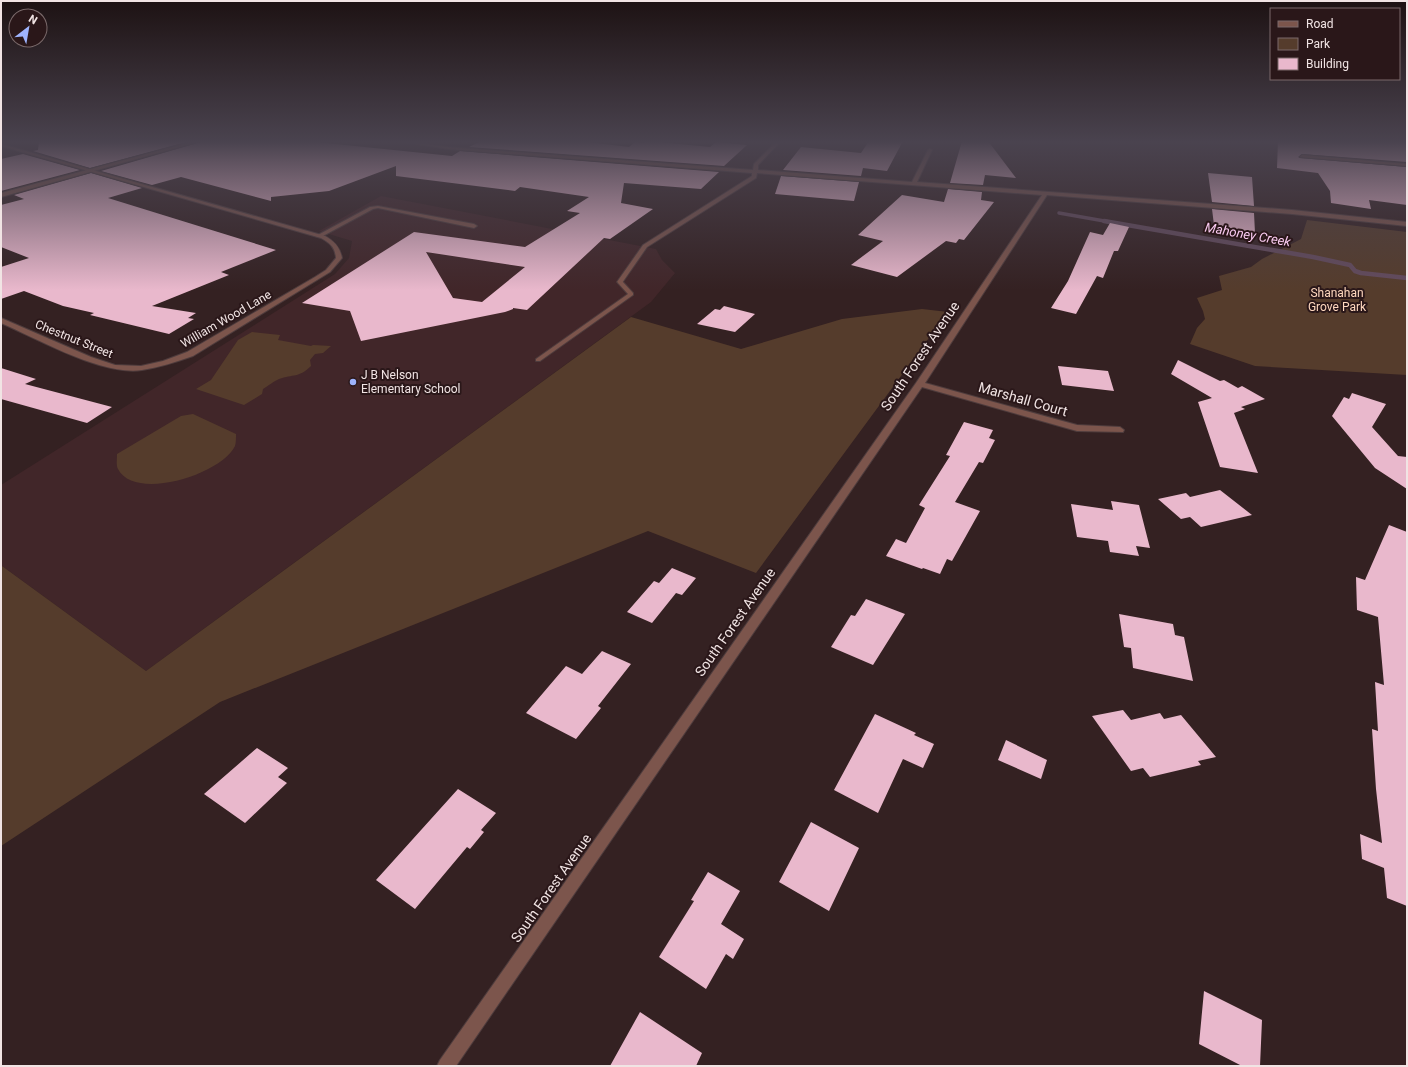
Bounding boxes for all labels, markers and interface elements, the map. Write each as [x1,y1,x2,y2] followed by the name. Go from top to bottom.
[8,8,48,48] north arrow
[1270,8,1400,80] legend
[26,12,40,28] text: N
[1306,17,1334,31] text: Road
[1306,37,1331,51] text: Park
[1306,57,1349,71] text: Building
[1204,220,1293,250] water label: Mahoney Creek
[1308,286,1367,314] park label: Shanahan Grove Park
[178,287,274,351] street label: William Wood Lane
[877,298,963,414] street label: South Forest Avenue
[33,317,115,361] street label: Chestnut Street
[361,368,461,396] place label: J B Nelson Elementary School
[348,377,358,387] marker: J B Nelson Elementary School
[977,379,1070,419] street label: Marshall Court
[692,565,778,679] street label: South Forest Avenue
[508,831,594,945] street label: South Forest Avenue

